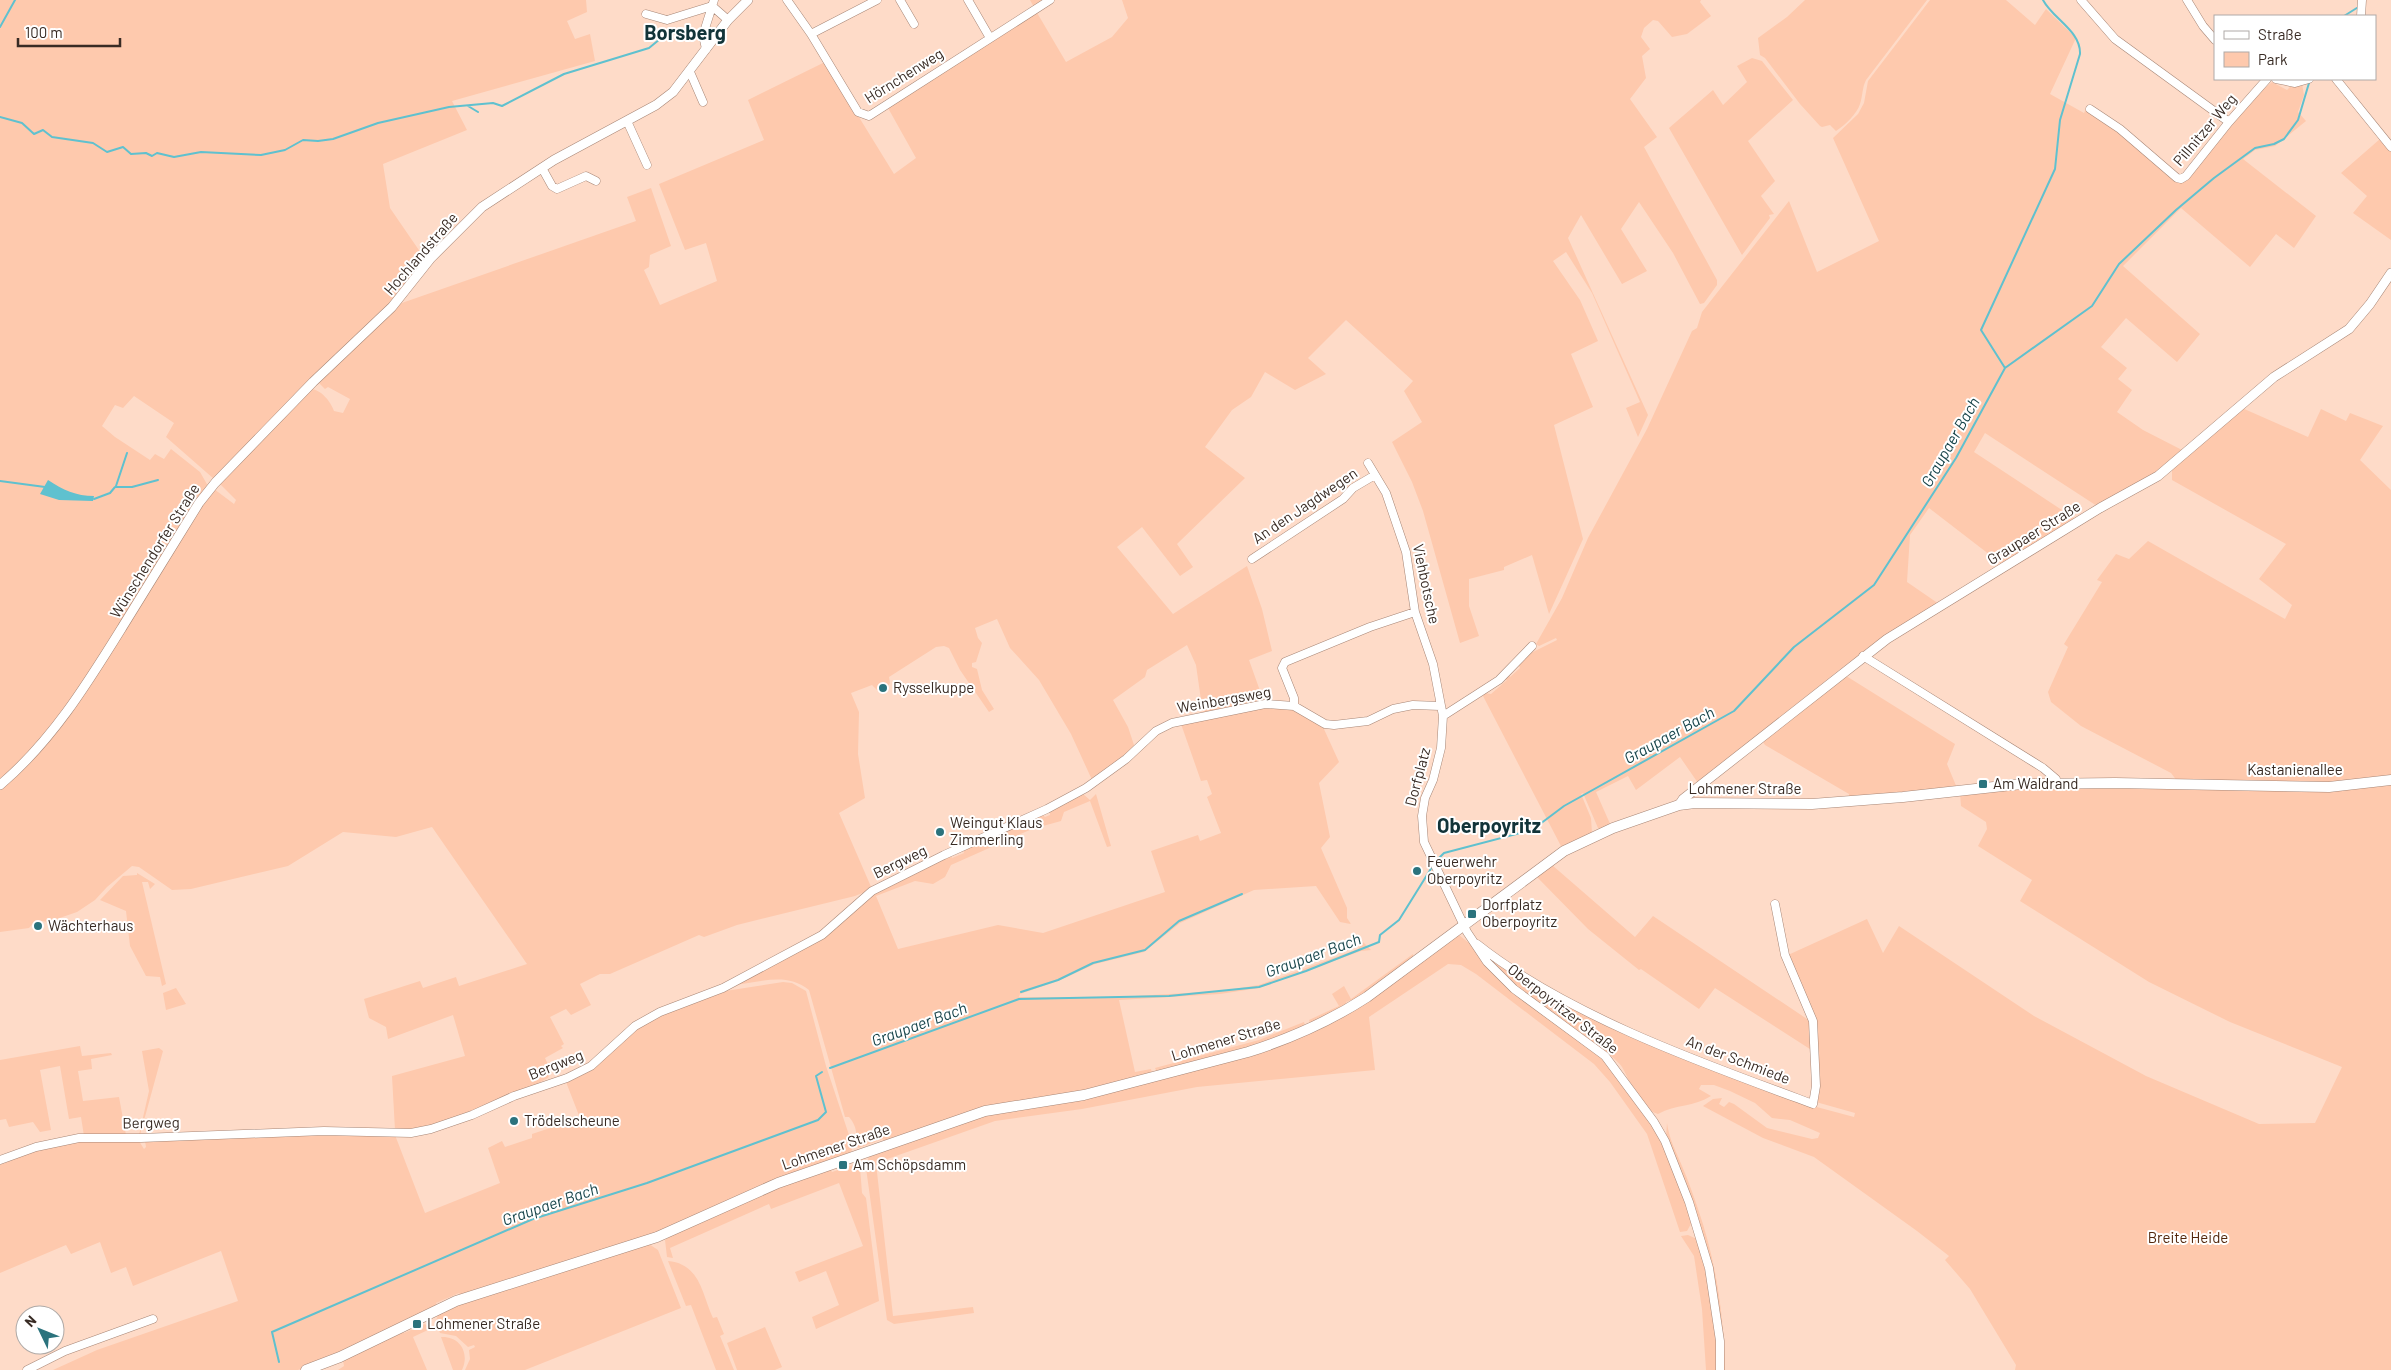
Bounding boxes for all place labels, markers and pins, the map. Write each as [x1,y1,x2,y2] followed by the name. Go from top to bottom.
[893,678,974,696] place label: Rysselkuppe
[877,682,889,694] marker: Rysselkuppe
[1993,774,2079,792] place label: Am Waldrand
[1977,778,1989,790] marker: Am Waldrand
[950,813,1042,848] place label: Weingut Klaus Zimmerling
[934,826,946,838] marker: Weingut Klaus Zimmerling
[1427,852,1503,887] place label: Feuerwehr Oberpoyritz
[1411,865,1423,877] marker: Feuerwehr Oberpoyritz
[1482,895,1558,930] place label: Dorfplatz Oberpoyritz
[1466,908,1478,920] marker: Dorfplatz Oberpoyritz
[48,916,134,934] place label: Wächterhaus
[32,920,44,932] marker: Wächterhaus
[524,1111,620,1129] place label: Trödelscheune
[508,1115,520,1127] marker: Trödelscheune
[853,1155,966,1173] place label: Am Schöpsdamm
[837,1159,849,1171] marker: Am Schöpsdamm
[427,1314,540,1332] place label: Lohmener Straße
[411,1318,423,1330] marker: Lohmener Straße

